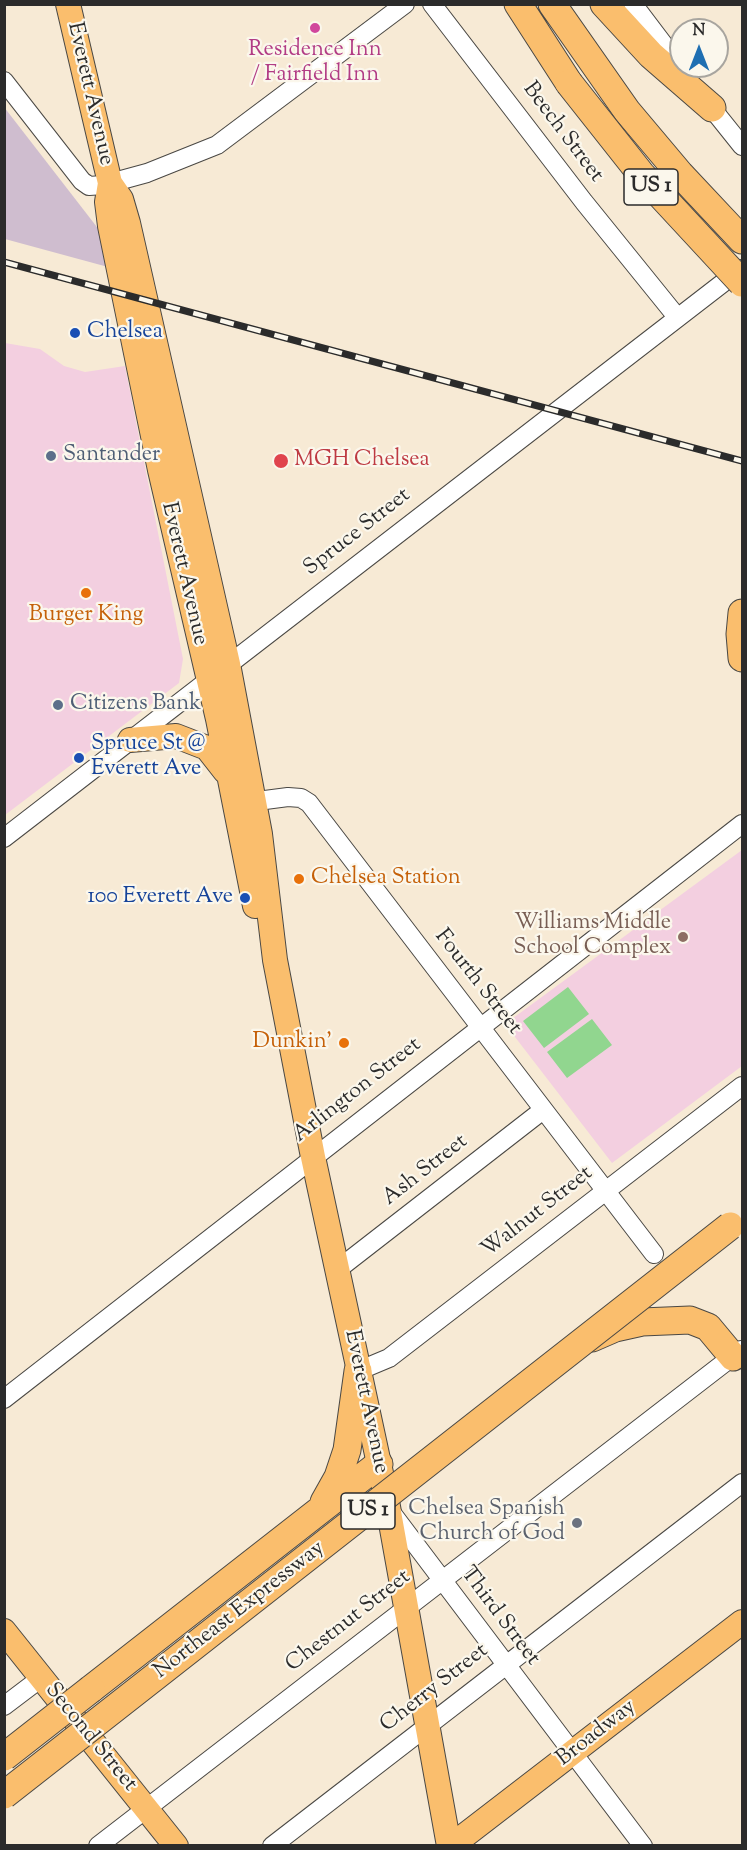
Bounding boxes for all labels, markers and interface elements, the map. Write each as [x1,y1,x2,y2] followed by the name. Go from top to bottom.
[669,18,729,78] north arrow
[60,20,118,168] street label: Everett Avenue
[693,20,705,43] text: N
[308,21,322,35] marker: Residence Inn / Fairfield Inn
[248,38,382,90] place label: Residence Inn / Fairfield Inn
[516,78,608,188] street label: Beech Street
[624,169,678,205] road number: US 1
[87,320,163,346] place label: Chelsea
[68,326,82,340] marker: Chelsea
[63,443,160,469] place label: Santander
[294,448,430,474] place label: MGH Chelsea
[44,449,58,463] marker: Santander
[272,452,290,470] marker: MGH Chelsea
[299,483,417,583] street label: Spruce Street
[154,500,212,648] street label: Everett Avenue
[79,586,93,600] marker: Burger King
[29,603,143,629] place label: Burger King
[70,692,201,718] place label: Citizens Bank
[51,698,65,712] marker: Citizens Bank
[91,732,206,784] place label: Spruce St @ Everett Ave
[72,751,86,765] marker: Spruce St @ Everett Ave
[311,866,461,892] place label: Chelsea Station
[292,872,306,886] marker: Chelsea Station
[87,885,233,911] place label: 100 Everett Ave
[238,891,252,905] marker: 100 Everett Ave
[513,911,671,962] place label: Williams Middle School Complex
[428,925,526,1041] street label: Fourth Street
[676,930,690,944] marker: Williams Middle School Complex
[252,1030,332,1056] place label: Dunkin'
[289,1033,427,1149] street label: Arlington Street
[337,1036,351,1050] marker: Dunkin'
[378,1130,474,1212] street label: Ash Street
[477,1161,599,1265] street label: Walnut Street
[337,1328,393,1476] street label: Everett Avenue
[341,1493,395,1529] road number: US 1
[408,1497,565,1548] place label: Chelsea Spanish Church of God
[570,1516,584,1530] marker: Chelsea Spanish Church of God
[149,1536,331,1686] street label: Northeast Expressway
[453,1562,545,1672] street label: Third Street
[281,1565,417,1679] street label: Chestnut Street
[376,1639,494,1739] street label: Cherry Street
[38,1678,142,1798] street label: Second Street
[552,1695,642,1773] street label: Broadway

